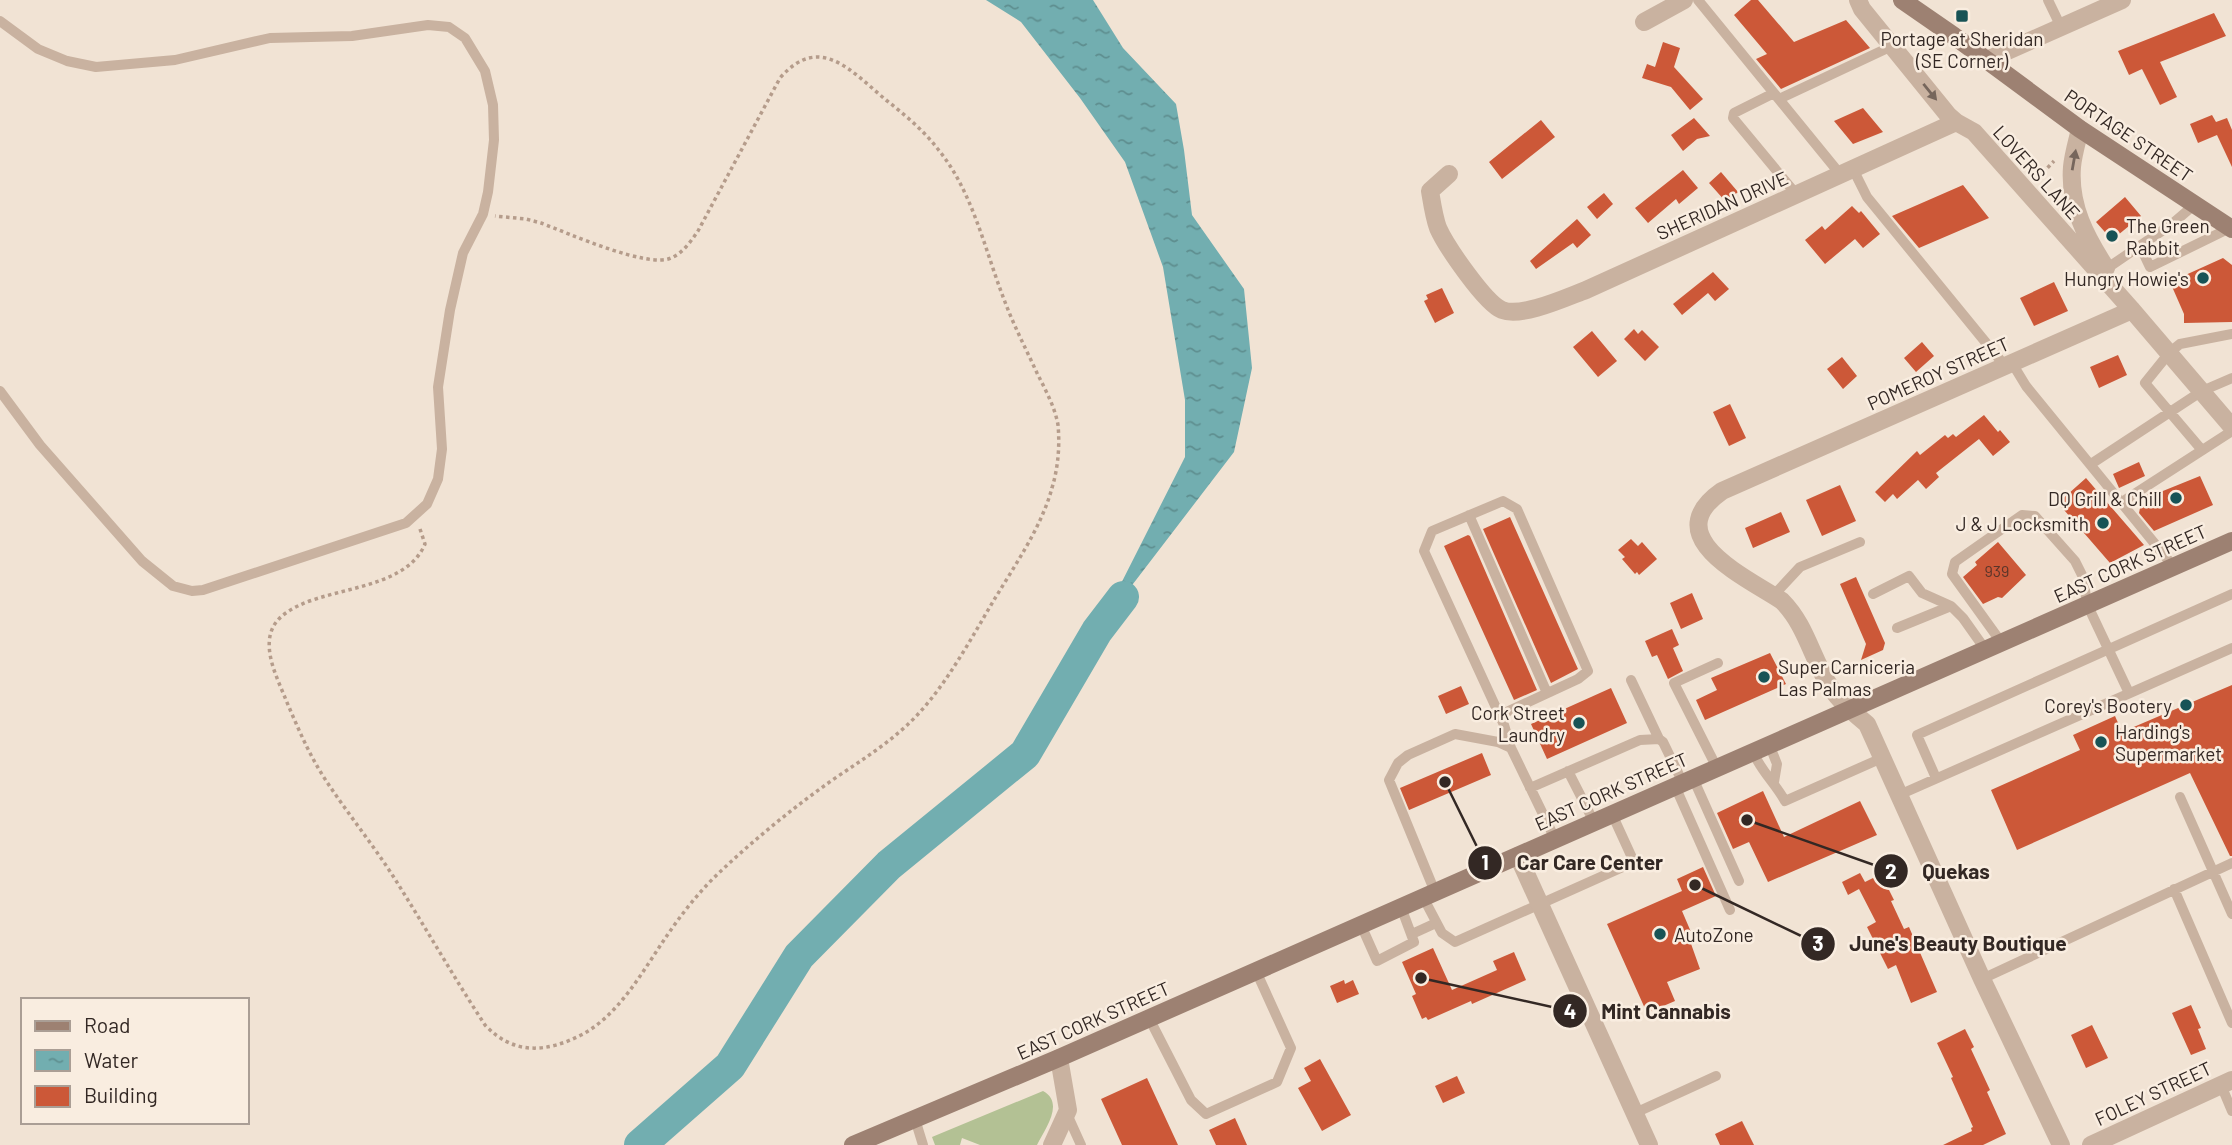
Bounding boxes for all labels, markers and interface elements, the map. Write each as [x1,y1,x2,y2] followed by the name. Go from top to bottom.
[1954,8,1970,24] marker: Portage at Sheridan (SE Corner)
[1881,27,2043,72] place label: Portage at Sheridan (SE Corner)
[1922,83,1937,101] one-way arrow
[2061,84,2197,186] street label: PORTAGE STREET
[1989,120,2085,224] street label: LOVERS LANE
[2069,149,2080,171] one-way arrow
[1653,166,1791,244] street label: SHERIDAN DRIVE
[2126,214,2210,259] place label: The Green Rabbit
[2104,228,2120,244] marker: The Green Rabbit
[2064,267,2189,290] place label: Hungry Howie's
[2195,270,2211,286] marker: Hungry Howie's
[1863,331,2013,415] street label: POMEROY STREET
[2048,487,2162,510] place label: DQ Grill & Chill
[2168,490,2184,506] marker: DQ Grill & Chill
[1956,512,2089,535] place label: J & J Locksmith
[2095,515,2111,531] marker: J & J Locksmith
[2050,519,2210,607] street label: EAST CORK STREET
[1985,561,2009,580] house number: 939
[1778,655,1915,700] place label: Super Carniceria Las Palmas
[1756,669,1772,685] marker: Super Carniceria Las Palmas
[2044,694,2172,717] place label: Corey's Bootery
[2178,697,2194,713] marker: Corey's Bootery
[1471,701,1565,746] place label: Cork Street Laundry
[1571,715,1587,731] marker: Cork Street Laundry
[2115,720,2222,765] place label: Harding's Supermarket
[2093,734,2109,750] marker: Harding's Supermarket
[1531,747,1691,835] street label: EAST CORK STREET
[1468,842,1677,884] callout: Car Care Center
[1481,849,1489,874] text: 1
[1517,849,1663,874] text: Car Care Center
[1873,850,2004,892] callout: Quekas
[1885,858,1897,883] text: 2
[1922,858,1990,883] text: Quekas
[1674,923,1754,946] place label: AutoZone
[1800,923,2081,965] callout: June's Beauty Boutique
[1652,926,1668,942] marker: AutoZone
[1812,930,1824,955] text: 3
[1849,930,2067,955] text: June's Beauty Boutique
[1013,976,1173,1064] street label: EAST CORK STREET
[1552,990,1745,1032] callout: Mint Cannabis
[21,998,248,1124] legend
[1564,998,1576,1023] text: 4
[1601,998,1731,1023] text: Mint Cannabis
[84,1012,130,1037] text: Road
[84,1047,139,1072] text: Water
[2091,1056,2215,1130] street label: FOLEY STREET
[84,1082,158,1107] text: Building

